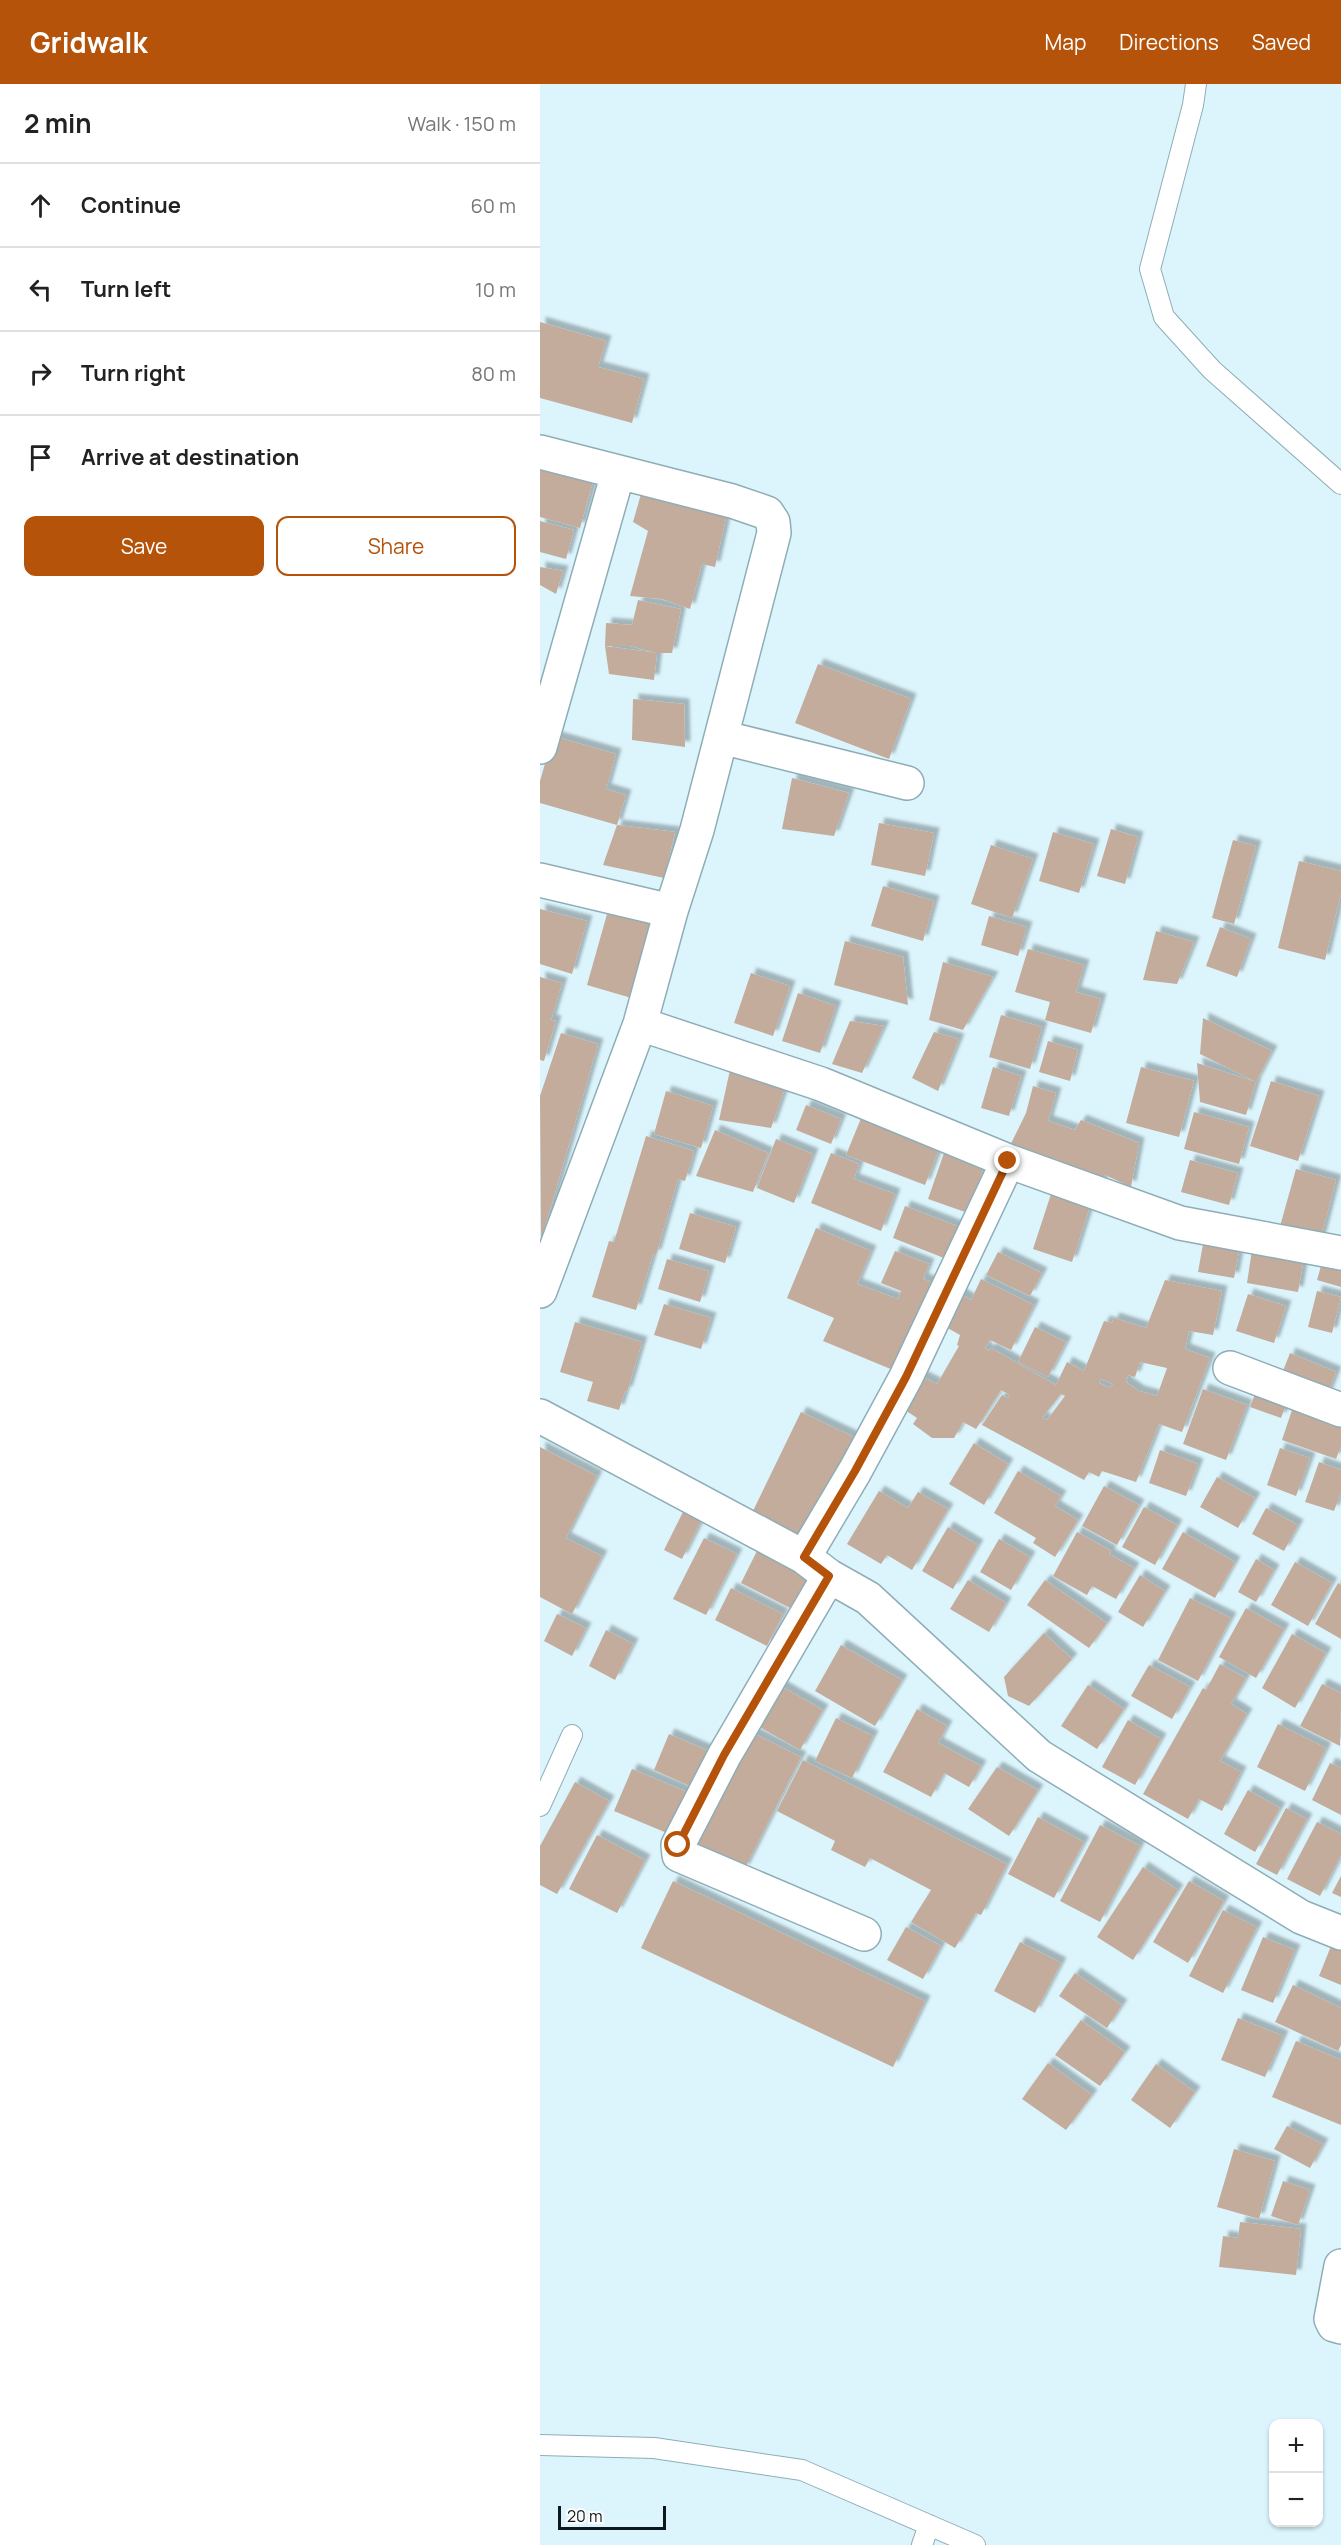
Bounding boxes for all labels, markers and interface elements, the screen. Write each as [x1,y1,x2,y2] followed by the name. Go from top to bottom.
[30,23,147,61] text: Gridwalk
[1045,28,1086,56] text: Map
[1119,28,1219,56] text: Directions
[1252,28,1311,56] text: Saved
[24,105,92,141] text: 2 min
[407,110,516,137] text: Walk · 150 m
[24,189,57,222] icon: ahead
[81,190,181,220] text: Continue
[470,192,516,219] text: 60 m
[24,273,57,306] icon: left
[81,274,171,304] text: Turn left
[475,276,516,303] text: 10 m
[24,357,57,390] icon: right
[81,358,186,388] text: Turn right
[471,360,516,387] text: 80 m
[24,441,57,474] icon: arrive
[81,442,299,472] text: Arrive at destination
[24,516,264,576] button: Save
[276,516,516,576] button: Share
[994,1147,1020,1173] route end
[664,1831,690,1857] route start
[1269,2419,1323,2527] map controls
[1269,2419,1323,2473] button: +
[1269,2473,1323,2527] button: −
[558,2503,666,2530] scale bar
[567,2505,603,2527] text: 20 m

